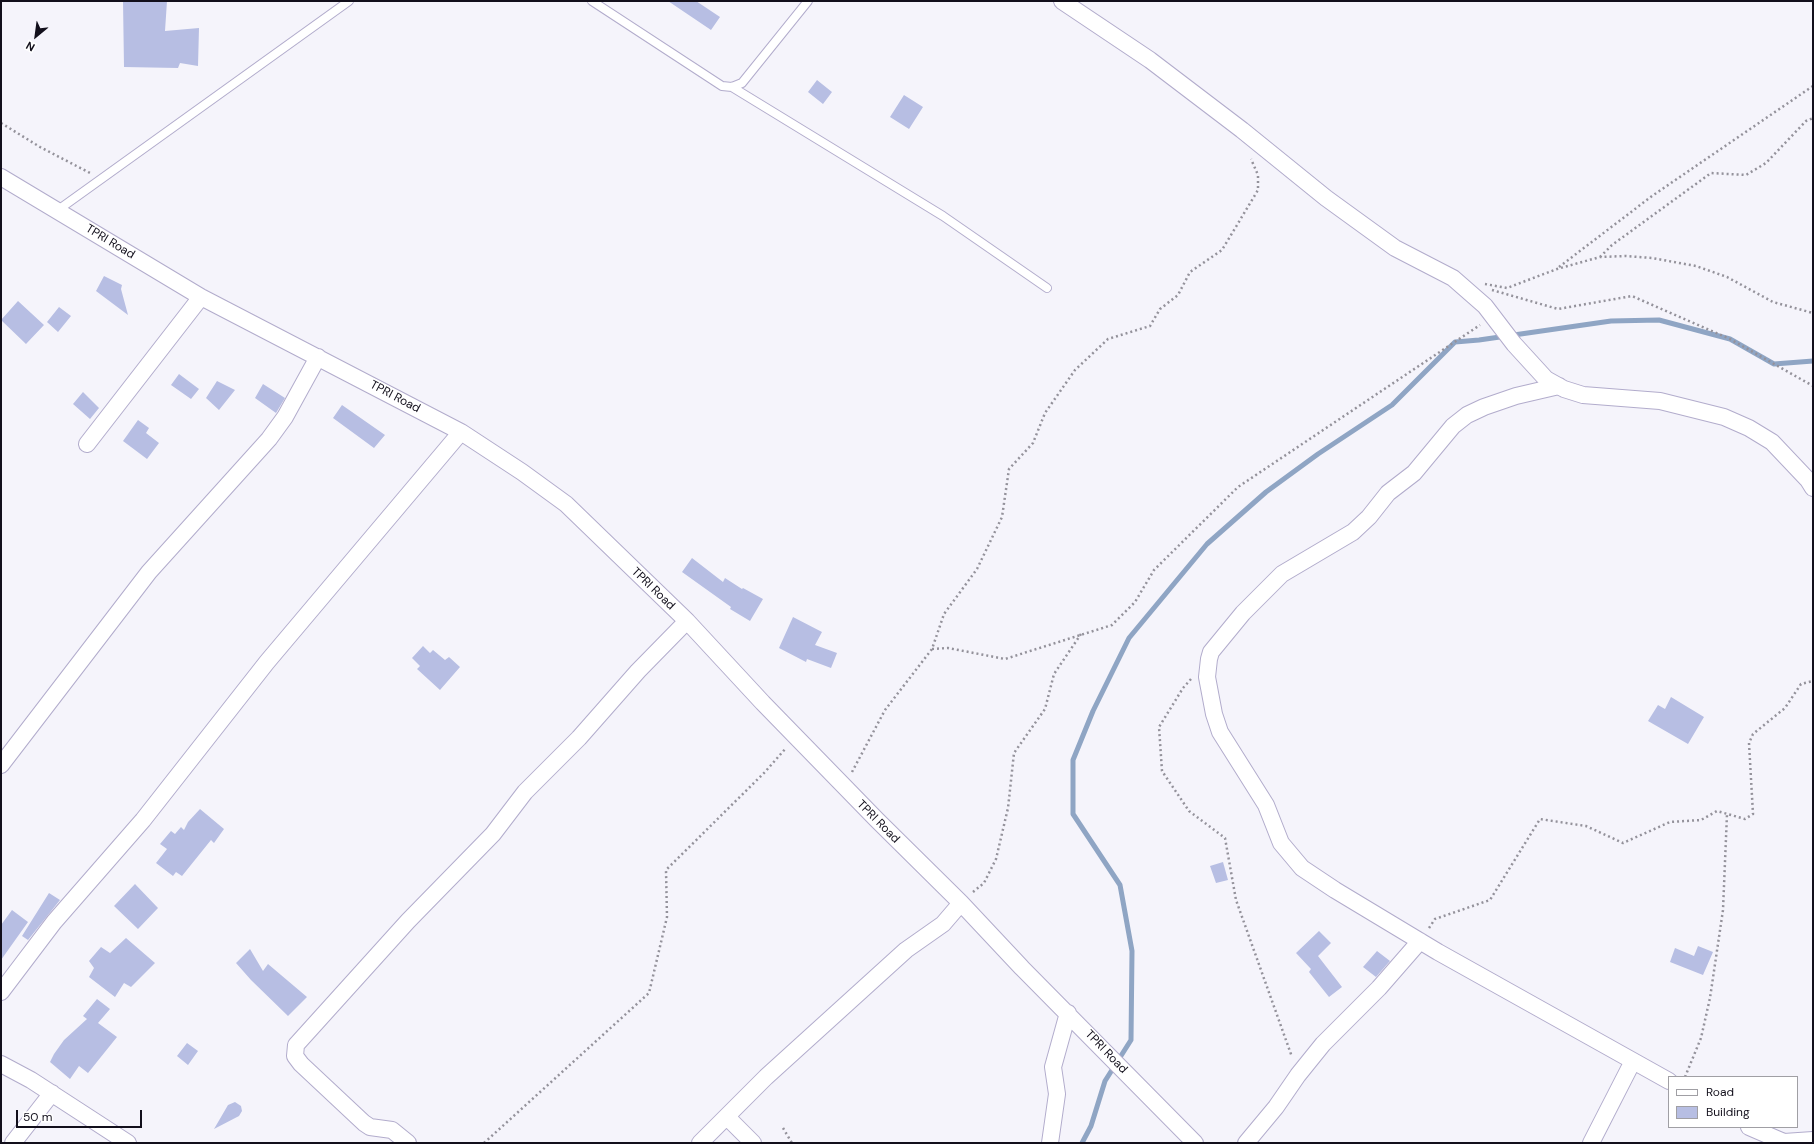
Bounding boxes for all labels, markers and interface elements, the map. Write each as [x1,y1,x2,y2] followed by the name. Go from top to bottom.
[16,16,56,56] north arrow
[23,38,37,55] text: N
[83,222,137,262] street label: TPRI Road
[367,378,423,416] street label: TPRI Road
[628,565,678,613] street label: TPRI Road
[854,798,902,846] street label: TPRI Road
[1082,1027,1130,1077] street label: TPRI Road
[1668,1076,1798,1128] legend
[1706,1084,1734,1100] text: Road
[18,1102,144,1128] scale bar
[1706,1104,1750,1120] text: Building
[23,1109,52,1125] text: 50 m

